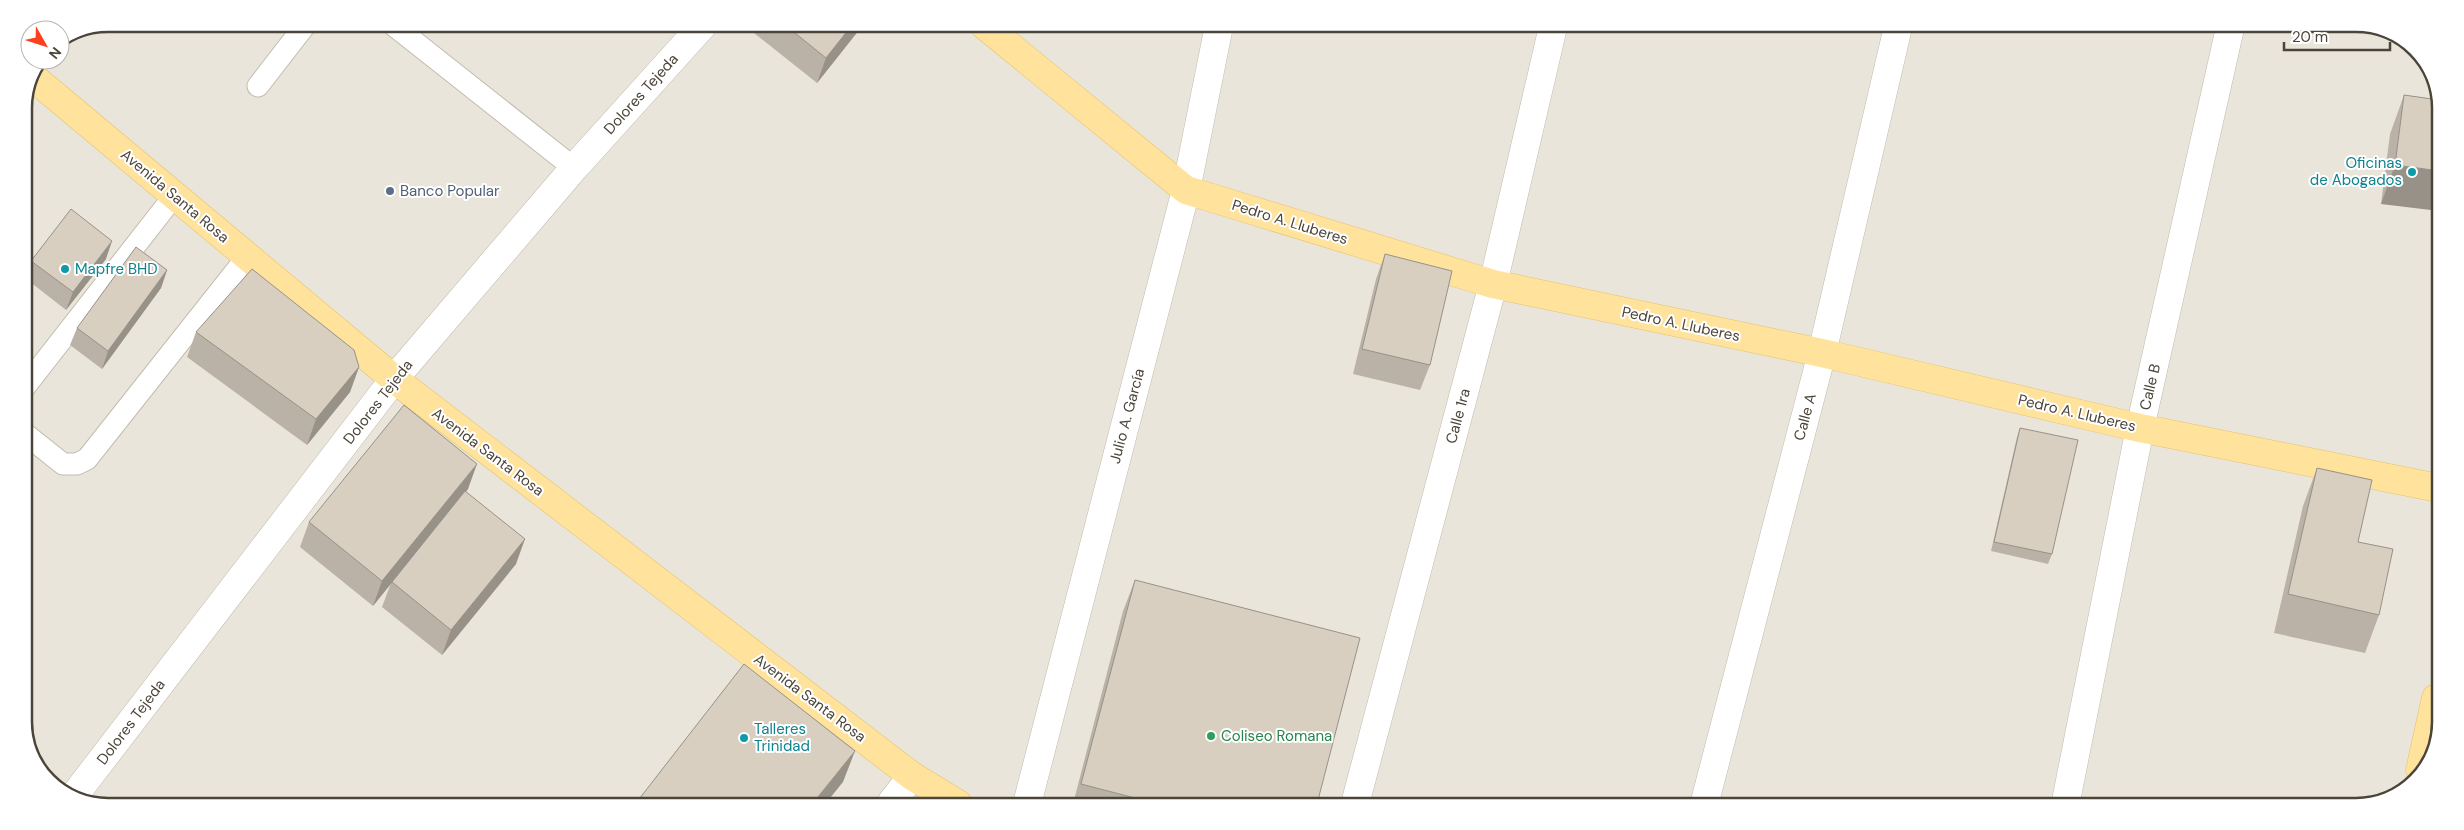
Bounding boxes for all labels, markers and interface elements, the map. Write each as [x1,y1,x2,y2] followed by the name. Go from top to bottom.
[20,20,70,70] north arrow
[2284,20,2390,52] scale bar
[2292,27,2328,47] text: 20 m
[45,44,65,63] text: N
[599,49,683,139] street label: Dolores Tejeda
[117,145,233,247] street label: Avenida Santa Rosa
[2310,153,2402,190] place label: Oficinas de Abogados
[2406,166,2418,178] marker: Oficinas de Abogados
[400,181,500,201] place label: Banco Popular
[384,185,396,197] marker: Banco Popular
[1230,195,1350,249] street label: Pedro A. Lluberes
[75,259,158,279] place label: Mapfre BHD
[59,263,71,275] marker: Mapfre BHD
[1620,302,1742,346] street label: Pedro A. Lluberes
[339,356,417,448] street label: Dolores Tejeda
[2135,362,2165,412] street label: Calle B
[1105,366,1149,466] street label: Julio A. García
[1441,386,1475,446] street label: Calle 1ra
[2016,390,2138,436] street label: Pedro A. Lluberes
[1789,391,1821,443] street label: Calle A
[428,403,548,501] street label: Avenida Santa Rosa
[750,649,870,747] street label: Avenida Santa Rosa
[92,675,170,769] street label: Dolores Tejeda
[754,719,810,756] place label: Talleres Trinidad
[1221,726,1332,746] place label: Coliseo Romana
[1205,730,1217,742] marker: Coliseo Romana
[738,732,750,744] marker: Talleres Trinidad

